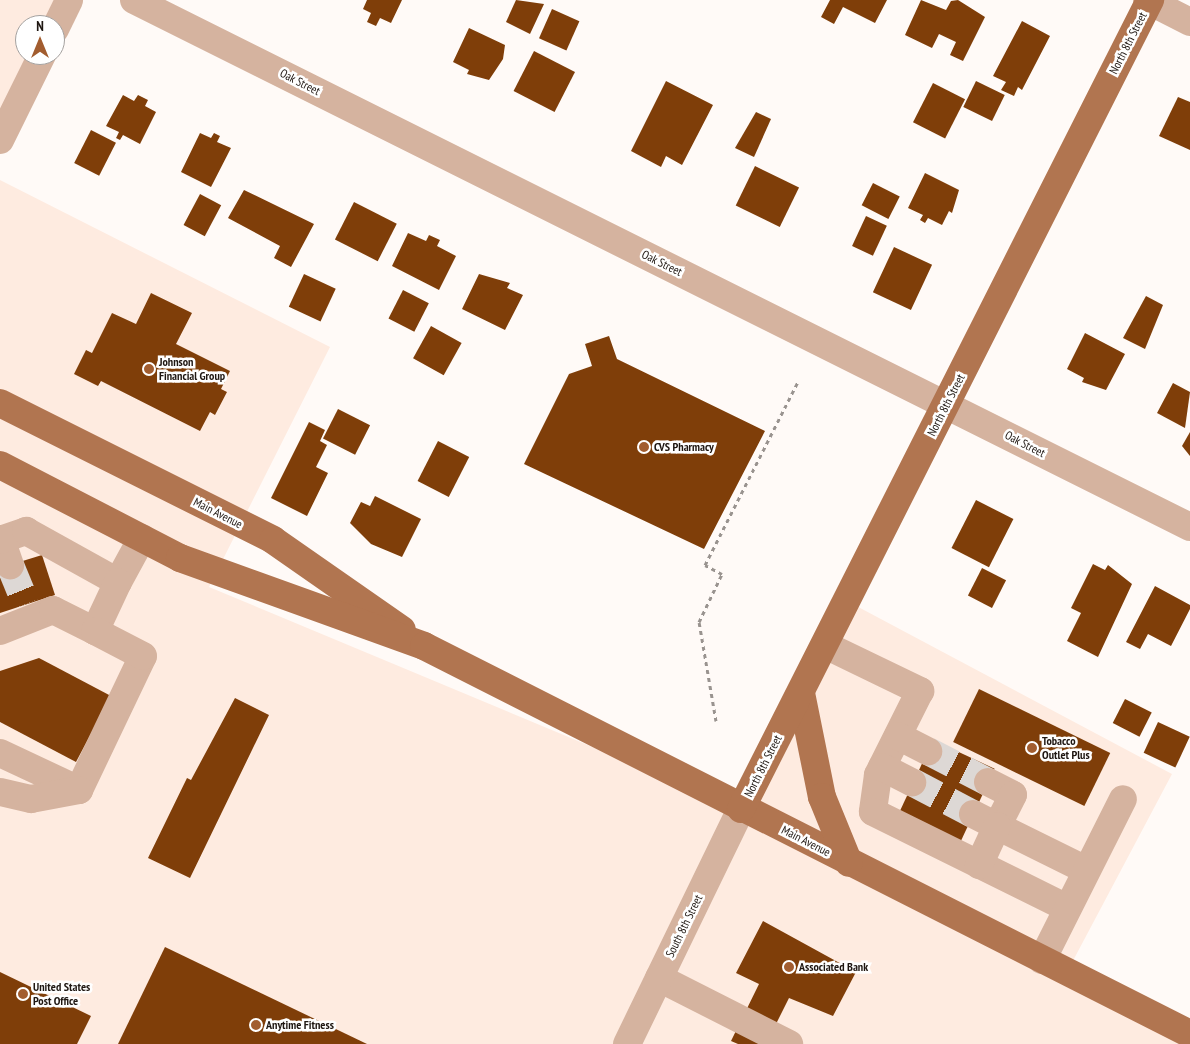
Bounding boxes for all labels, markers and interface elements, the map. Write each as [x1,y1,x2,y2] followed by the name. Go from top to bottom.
[1106,10,1150,76] street label: North 8th Street
[15,15,65,65] north arrow
[36,17,44,35] text: N
[277,66,323,98] street label: Oak Street
[639,247,685,279] street label: Oak Street
[159,355,225,383] place label: Johnson Financial Group
[143,363,155,375] marker: Johnson Financial Group
[924,372,968,438] street label: North 8th Street
[1002,428,1048,460] street label: Oak Street
[654,440,714,454] place label: CVS Pharmacy
[638,441,650,453] marker: CVS Pharmacy
[191,495,245,531] street label: Main Avenue
[741,733,785,799] street label: North 8th Street
[1042,734,1090,762] place label: Tobacco Outlet Plus
[1026,742,1038,754] marker: Tobacco Outlet Plus
[779,823,833,859] street label: Main Avenue
[663,892,705,960] street label: South 8th Street
[799,960,868,974] place label: Associated Bank
[783,961,795,973] marker: Associated Bank
[33,980,90,1008] place label: United States Post Office
[17,988,29,1000] marker: United States Post Office
[266,1018,334,1032] place label: Anytime Fitness
[250,1019,262,1031] marker: Anytime Fitness

